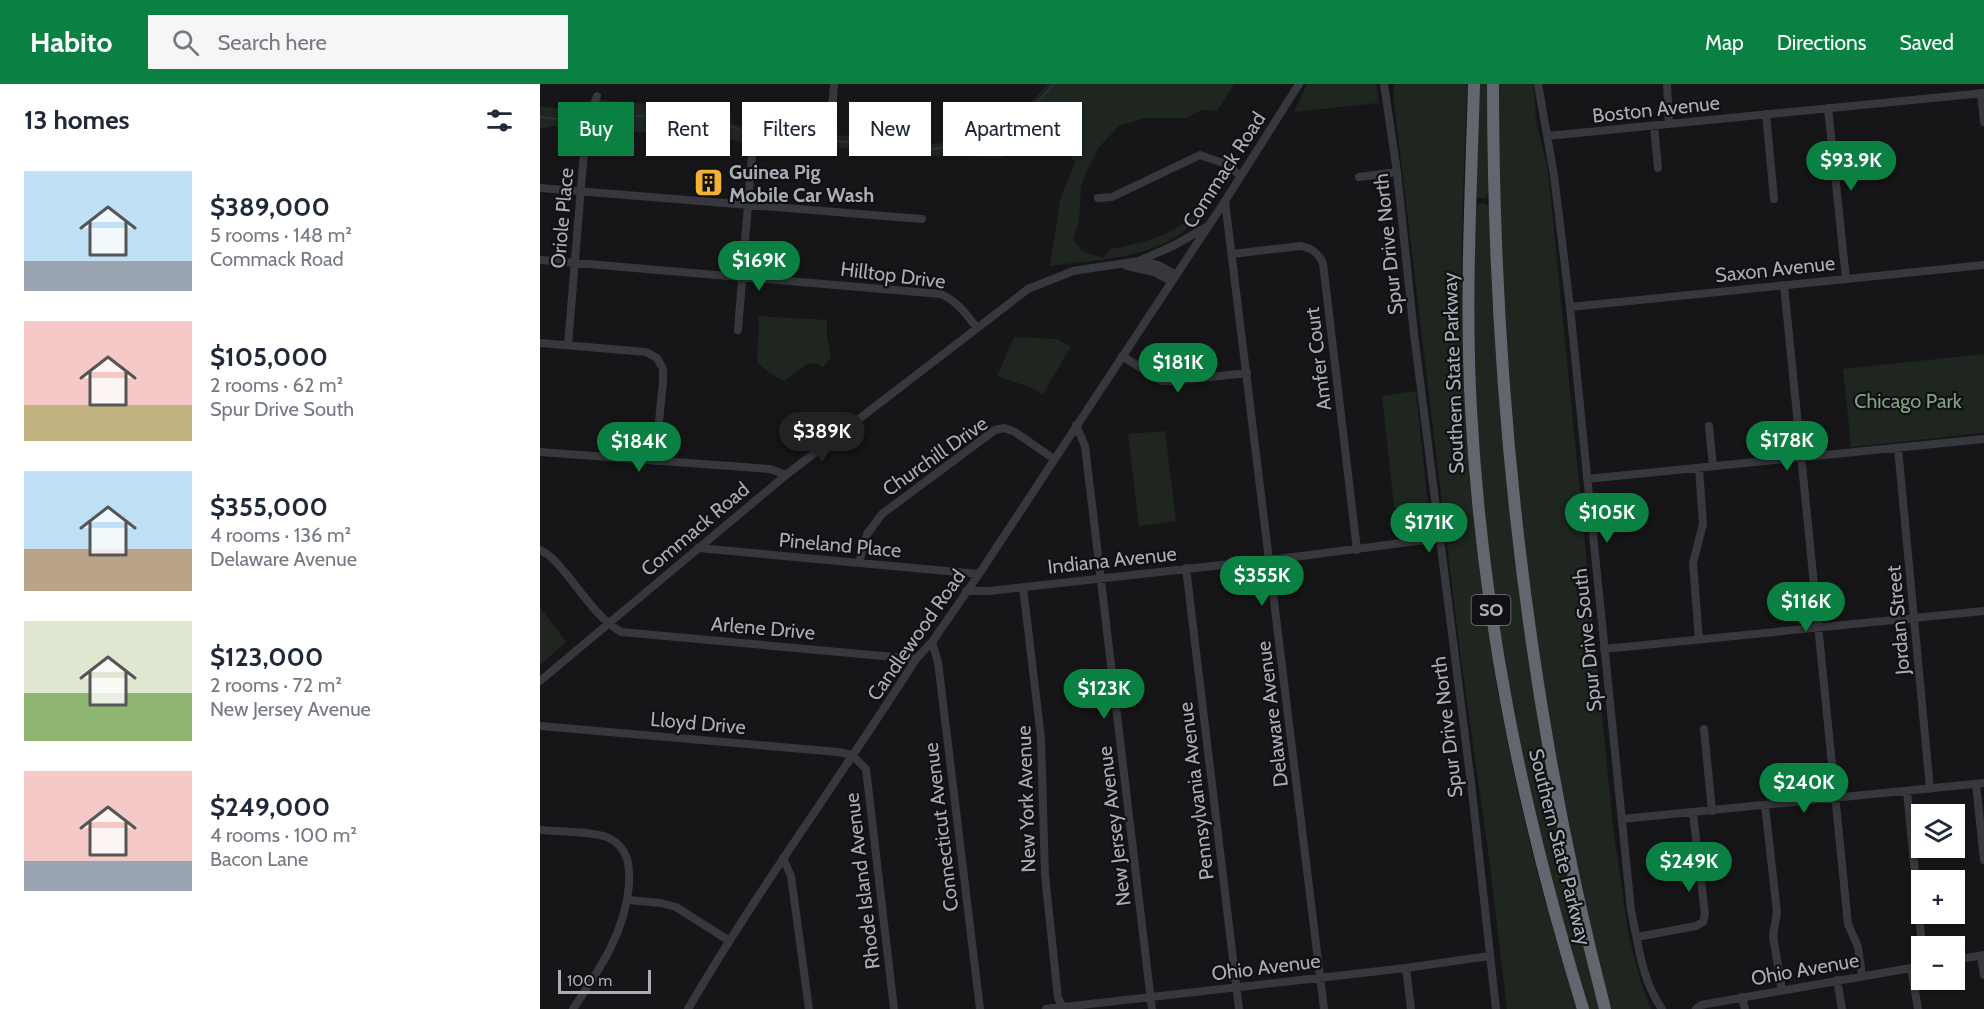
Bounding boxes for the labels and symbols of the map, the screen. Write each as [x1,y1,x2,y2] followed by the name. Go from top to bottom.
[1591,90,1721,128] street label: Boston Avenue
[1178,107,1270,233] street label: Commack Road
[1802,141,1900,192] pin: $93.9K
[729,160,874,207] place label: Guinea Pig Mobile Car Wash
[546,167,578,269] street label: Oriole Place
[692,167,724,199] building icon: Guinea Pig Mobile Car Wash
[1369,172,1407,316] street label: Spur Drive North
[717,241,801,292] pin: $169K
[1714,251,1836,287] street label: Saxon Avenue
[839,257,947,293] street label: Hilltop Drive
[1437,272,1469,474] street label: Southern State Parkway
[1300,306,1336,412] street label: Amfer Court
[1136,343,1220,394] pin: $181K
[1854,389,1962,413] park label: Chicago Park
[878,411,992,501] street label: Churchill Drive
[780,412,864,463] pin: $389K
[1745,421,1829,472] pin: $178K
[597,422,681,473] pin: $184K
[636,477,754,581] street label: Commack Road
[1565,493,1649,544] pin: $105K
[1387,503,1471,554] pin: $171K
[778,528,902,562] street label: Pineland Place
[1046,541,1178,579] street label: Indiana Avenue
[1220,556,1304,607] pin: $355K
[1881,564,1915,677] street label: Jordan Street
[862,565,970,705] street label: Candlewood Road
[1568,567,1606,713] street label: Spur Drive South
[1764,582,1848,633] pin: $116K
[1472,595,1510,625] road number: SO
[710,612,816,644] street label: Arlene Drive
[1251,640,1293,788] street label: Delaware Avenue
[1426,655,1468,799] street label: Spur Drive North
[1062,669,1146,720] pin: $123K
[1173,701,1219,881] street label: Pennsylvania Avenue
[649,707,747,739] street label: Lloyd Drive
[1011,725,1041,873] street label: New York Avenue
[919,741,963,913] street label: Connecticut Avenue
[1092,745,1136,907] street label: New Jersey Avenue
[1524,746,1596,948] street label: Southern State Parkway
[1762,763,1846,814] pin: $240K
[839,792,885,970] street label: Rhode Island Avenue
[1647,842,1731,893] pin: $249K
[1210,948,1322,986] street label: Ohio Avenue
[1749,948,1861,990] street label: Ohio Avenue
[558,967,651,994] scale bar

